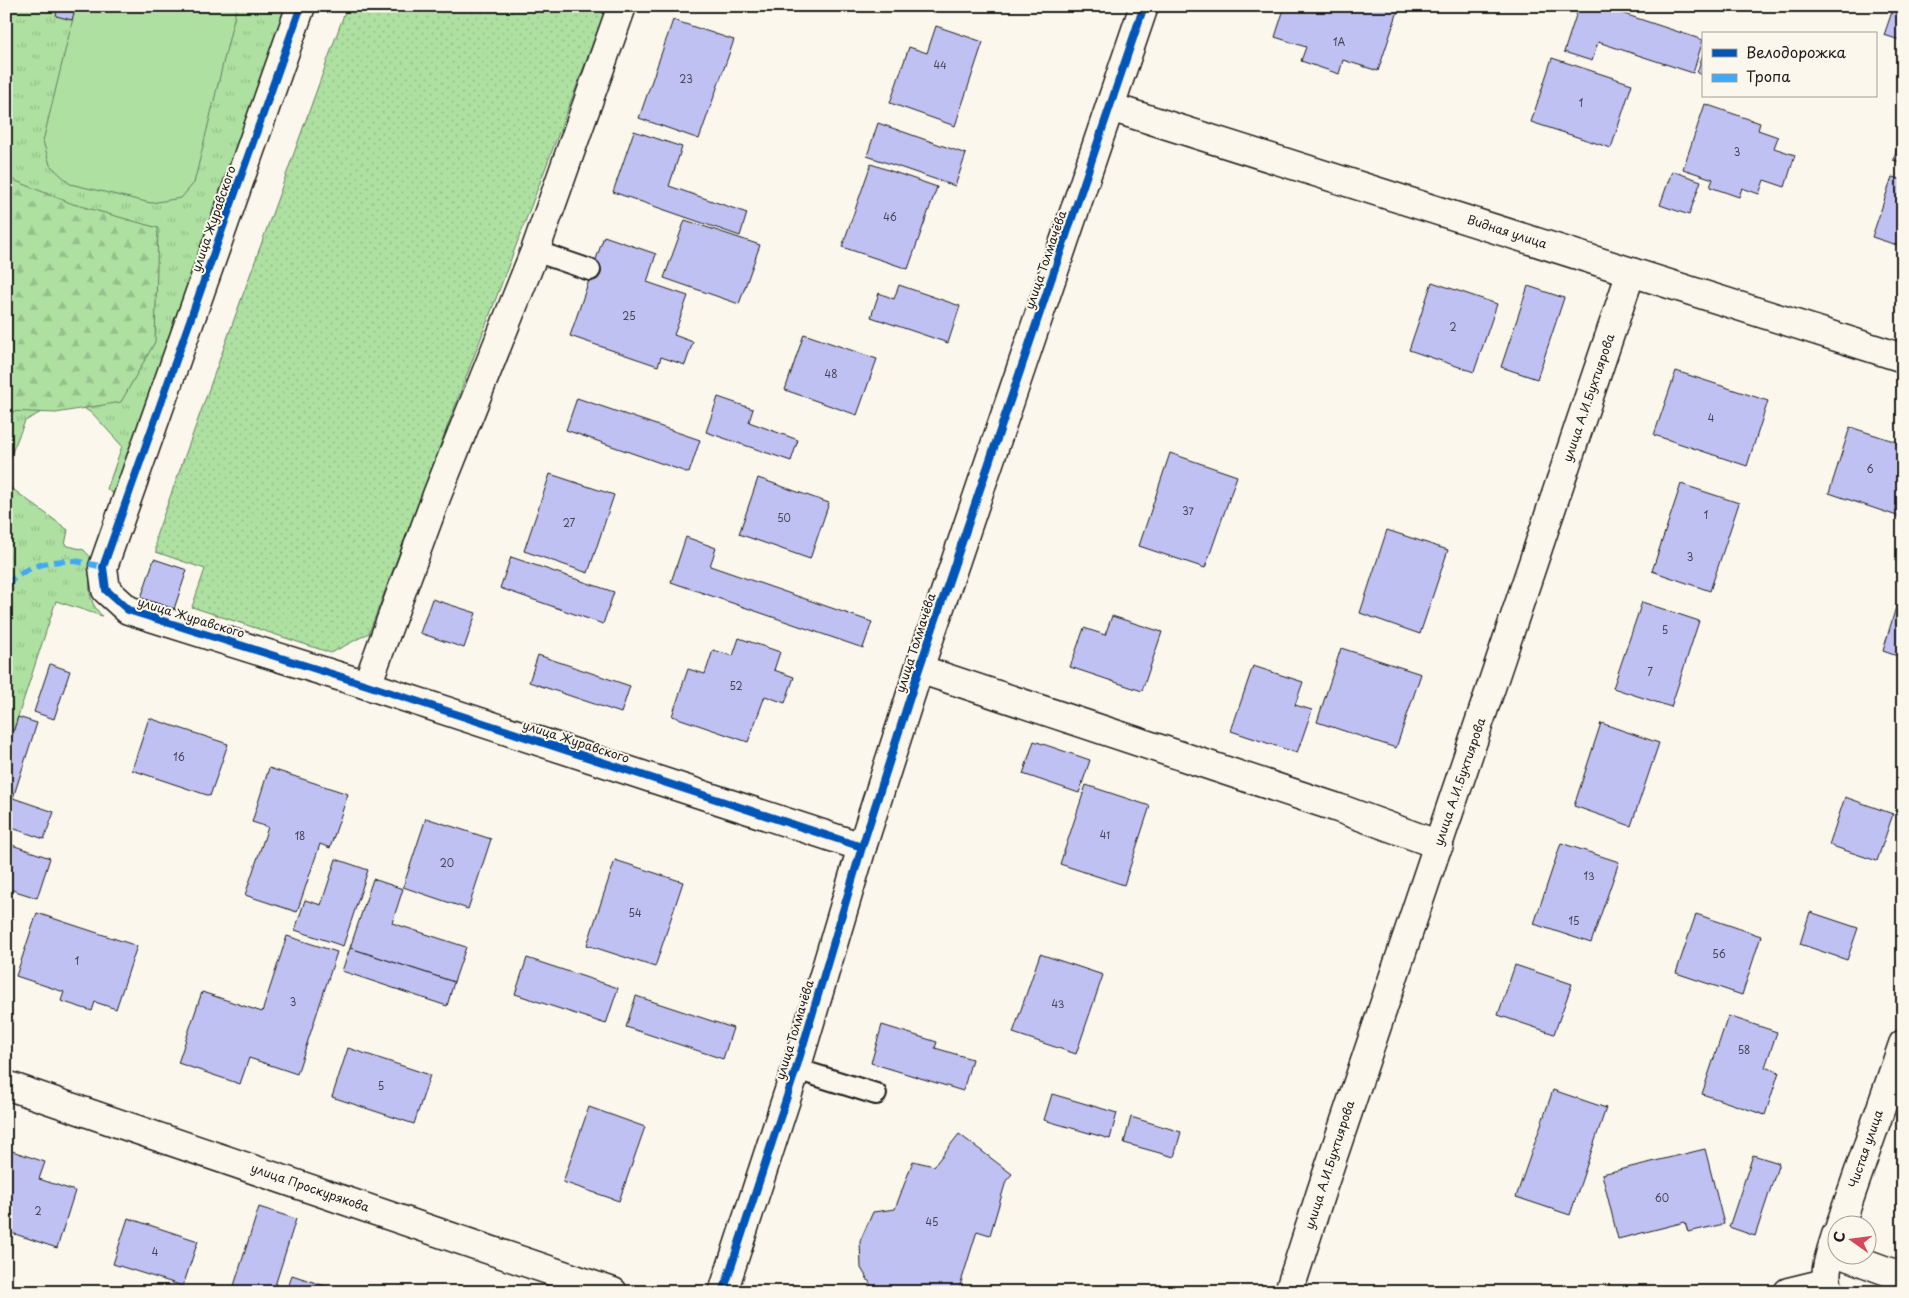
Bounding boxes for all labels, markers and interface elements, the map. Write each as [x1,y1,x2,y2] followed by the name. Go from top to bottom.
[1702,32,1876,98] legend
[1333,34,1345,49] house number: 1А
[1746,40,1847,63] text: Велодорожка
[933,57,947,72] house number: 44
[1746,64,1791,87] text: Тропа
[679,71,693,86] house number: 23
[1579,95,1583,110] house number: 1
[1734,144,1740,159] house number: 3
[186,163,240,274] street label: улица Журавского
[1020,207,1071,312] street label: улица Толмачёва
[883,209,897,224] house number: 46
[1465,210,1550,253] street label: Видная улица
[622,308,636,323] house number: 25
[1449,319,1457,334] house number: 2
[1558,331,1619,464] street label: улица А.И.Бухтиярова
[825,366,837,381] house number: 48
[1708,410,1715,425] house number: 4
[1866,461,1874,476] house number: 6
[1182,503,1195,518] house number: 37
[1704,507,1708,522] house number: 1
[777,510,791,525] house number: 50
[563,515,576,530] house number: 27
[1687,549,1693,564] house number: 3
[890,590,940,695] street label: улица Толмачёва
[135,592,247,642] street label: улица Журавского
[1662,622,1668,637] house number: 5
[1647,664,1653,679] house number: 7
[729,678,743,693] house number: 52
[521,715,632,767] street label: улица Журавского
[1429,715,1490,848] street label: улица А.И.Бухтиярова
[173,749,185,764] house number: 16
[1100,827,1110,842] house number: 41
[295,828,305,843] house number: 18
[440,855,454,870] house number: 20
[1583,868,1595,883] house number: 13
[628,905,642,920] house number: 54
[1569,913,1579,928] house number: 15
[1712,946,1726,961] house number: 56
[75,953,79,968] house number: 1
[770,977,818,1082] street label: улица Толмачёва
[290,994,296,1009] house number: 3
[1052,996,1065,1011] house number: 43
[1738,1042,1750,1057] house number: 58
[378,1078,384,1093] house number: 5
[1300,1097,1359,1231] street label: улица А.И.Бухтиярова
[1843,1107,1887,1190] street label: Чистая улица
[249,1158,372,1216] street label: улица Проскурякова
[1655,1190,1669,1205] house number: 60
[34,1203,42,1218] house number: 2
[926,1214,938,1229] house number: 45
[1826,1216,1876,1266] north arrow
[1827,1229,1850,1244] text: С
[152,1244,159,1259] house number: 4

